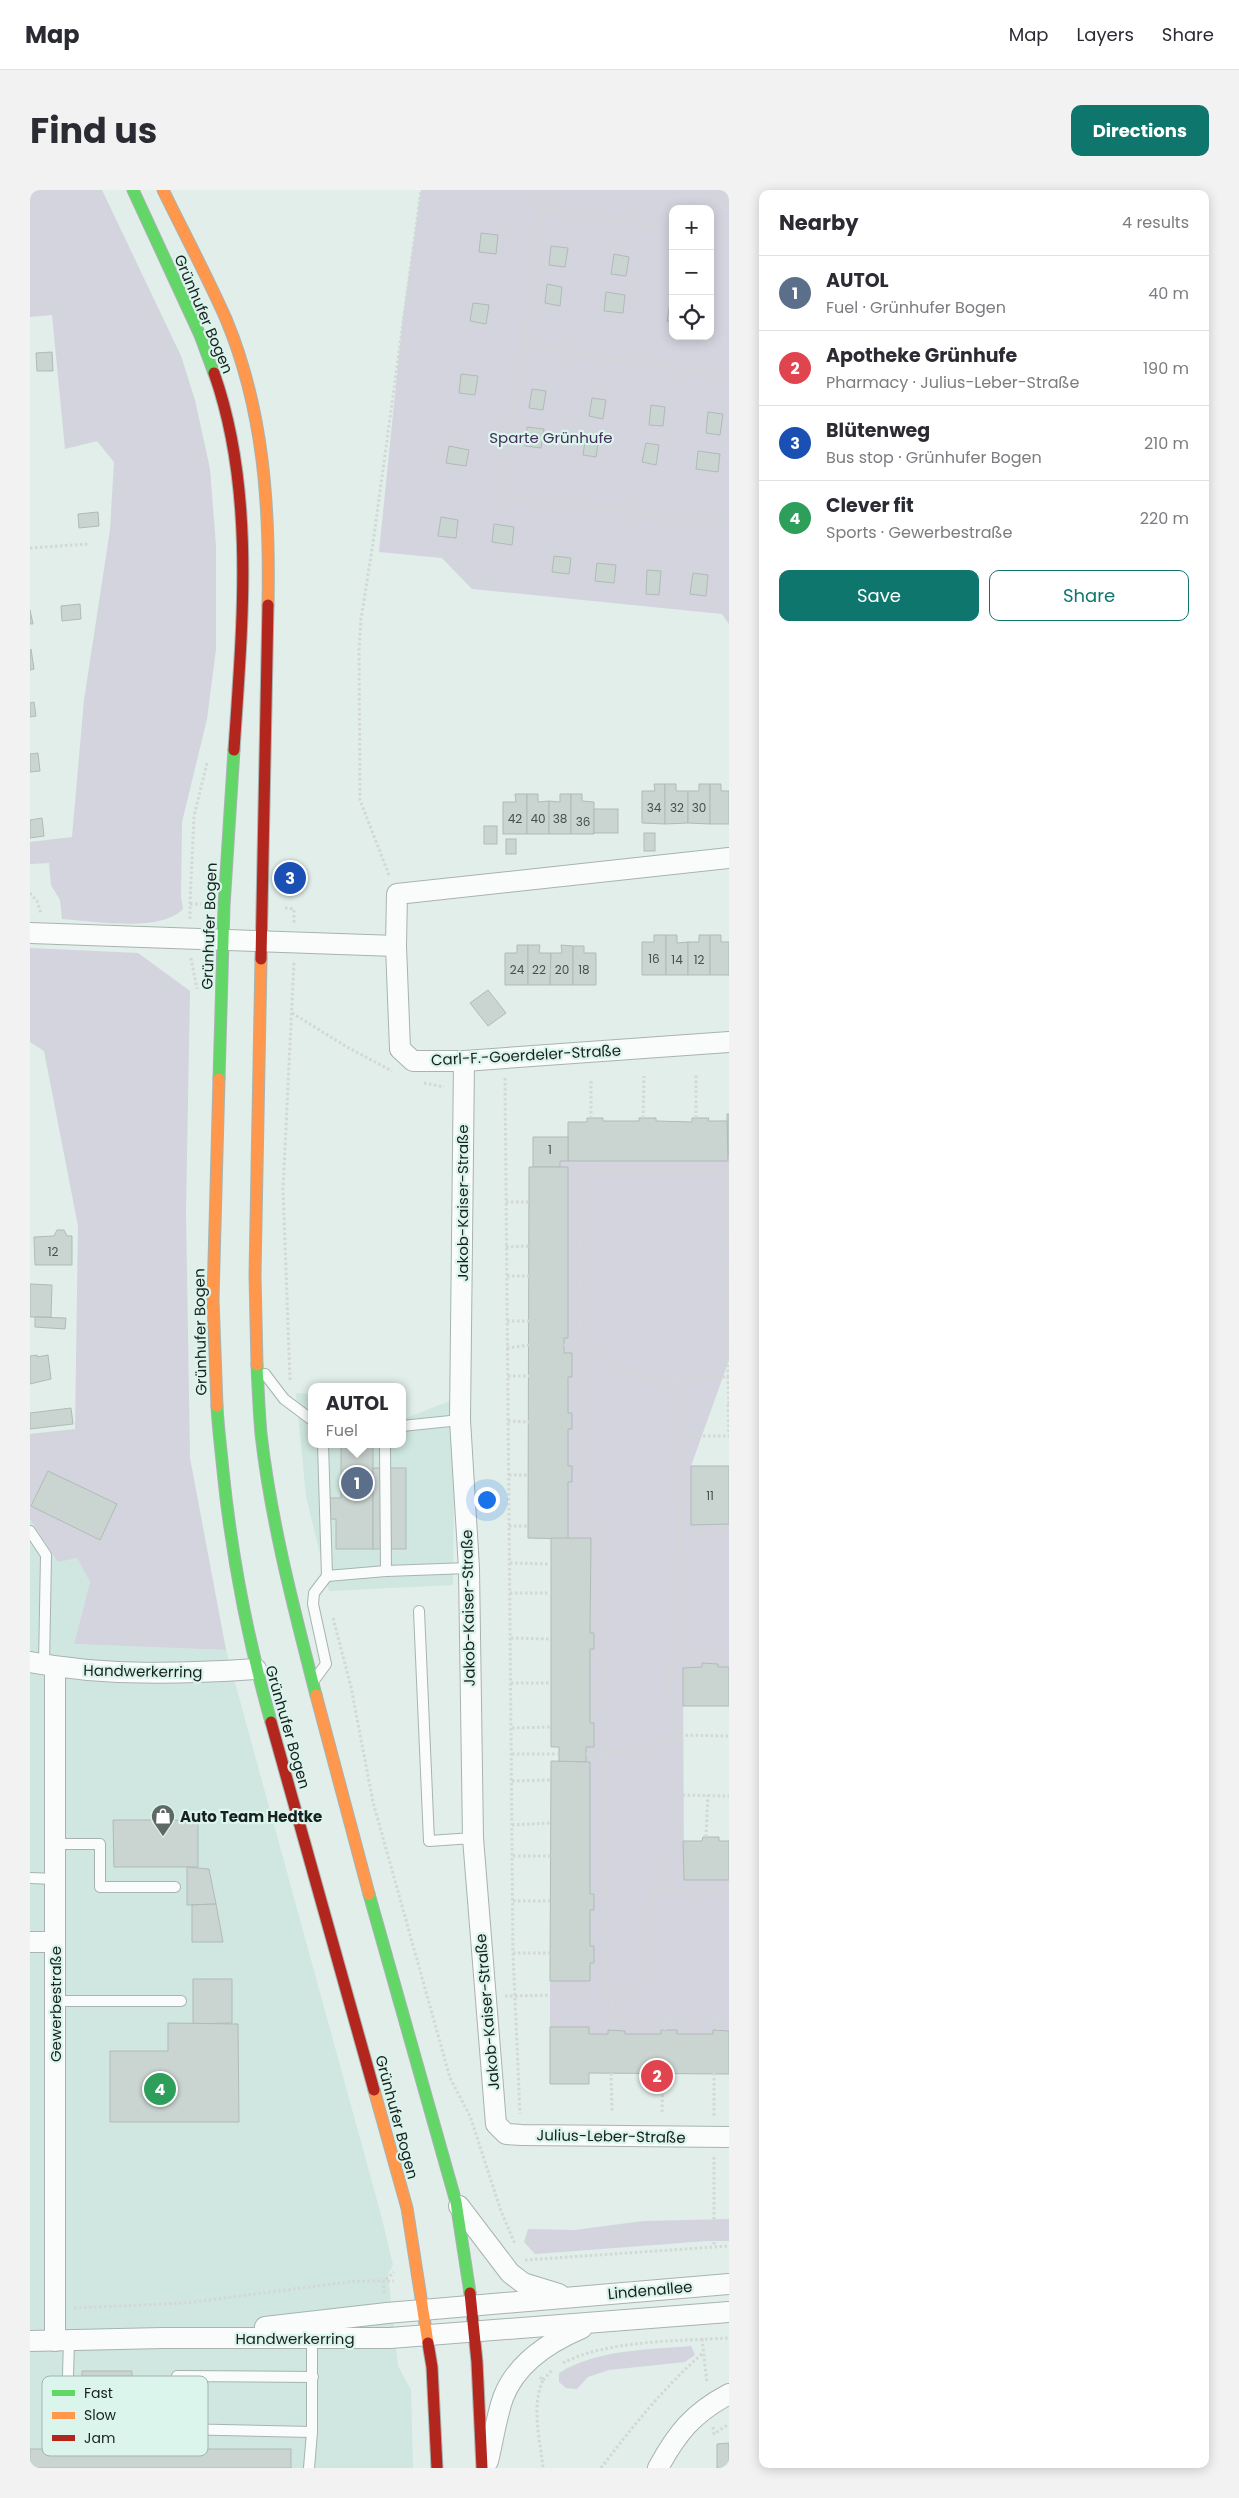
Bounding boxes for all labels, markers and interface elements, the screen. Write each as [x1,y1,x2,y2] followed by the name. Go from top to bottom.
[25,18,80,51] text: Map
[1009,22,1049,47] text: Map
[1077,22,1134,47] text: Layers
[1162,22,1214,47] text: Share
[1071,105,1209,156] button: Directions
[30,106,157,155] text: Find us
[669,205,714,340] map controls
[669,205,714,250] button: +
[779,208,859,237] text: Nearby
[1122,211,1189,234] text: 4 results
[669,250,714,295] button: −
[169,251,239,377] street label: Grünhufer Bogen
[826,267,889,294] text: AUTOL
[792,282,798,305] text: 1
[1148,282,1189,305] text: 40 m
[669,295,714,340] button: locate
[826,296,1006,319] text: Fuel · Grünhufer Bogen
[826,342,1017,369] text: Apotheke Grünhufe
[790,357,800,380] text: 2
[1143,357,1189,380] text: 190 m
[826,371,1079,394] text: Pharmacy · Julius-Leber-Straße
[826,417,930,444] text: Blütenweg
[489,427,613,448] park label: Sparte Grünhufe
[790,432,800,455] text: 3
[1144,432,1189,455] text: 210 m
[826,446,1042,469] text: Bus stop · Grünhufer Bogen
[826,492,914,519] text: Clever fit
[790,507,800,530] text: 4
[1140,507,1189,530] text: 220 m
[826,521,1012,544] text: Sports · Gewerbestraße
[779,570,979,621] button: Save
[989,570,1189,621] button: Share
[647,799,662,816] house number: 34
[670,799,684,816] house number: 32
[692,799,706,816] house number: 30
[508,810,522,827] house number: 42
[530,810,546,827] house number: 40
[553,810,567,827] house number: 38
[576,813,590,830] house number: 36
[274,859,306,897] pin: 3
[196,862,222,990] street label: Grünhufer Bogen
[648,950,660,967] house number: 16
[671,951,683,968] house number: 14
[694,951,704,968] house number: 12
[510,961,525,978] house number: 24
[532,961,546,978] house number: 22
[555,961,569,978] house number: 20
[578,961,590,978] house number: 18
[430,1040,622,1070] street label: Carl-F.-Goerdeler-Straße
[452,1124,473,1282] street label: Jakob-Kaiser-Straße
[548,1141,552,1158] house number: 1
[48,1243,58,1260] house number: 12
[188,1268,212,1396] street label: Grünhufer Bogen
[308,1383,406,1448] popup
[326,1390,388,1417] text: AUTOL
[326,1419,358,1442] text: Fuel
[341,1464,373,1502] pin: 1
[474,1487,500,1513] your location
[706,1487,714,1504] house number: 11
[456,1529,480,1687] street label: Jakob-Kaiser-Straße
[83,1659,203,1683] street label: Handwerkerring
[260,1663,316,1791] street label: Grünhufer Bogen
[150,1803,176,1837] shop icon: Auto Team Hedtke
[180,1806,322,1827] place label: Auto Team Hedtke
[470,1933,504,2091] street label: Jakob-Kaiser-Straße
[45,1946,66,2062] street label: Gewerbestraße
[370,2053,424,2181] street label: Grünhufer Bogen
[641,2057,673,2095] pin: 2
[144,2070,176,2108] pin: 4
[536,2124,686,2148] street label: Julius-Leber-Straße
[607,2276,693,2304] street label: Lindenallee
[235,2328,355,2349] street label: Handwerkerring
[42,2376,208,2456] legend
[84,2383,113,2403] text: Fast
[84,2405,117,2425] text: Slow
[84,2428,115,2448] text: Jam

